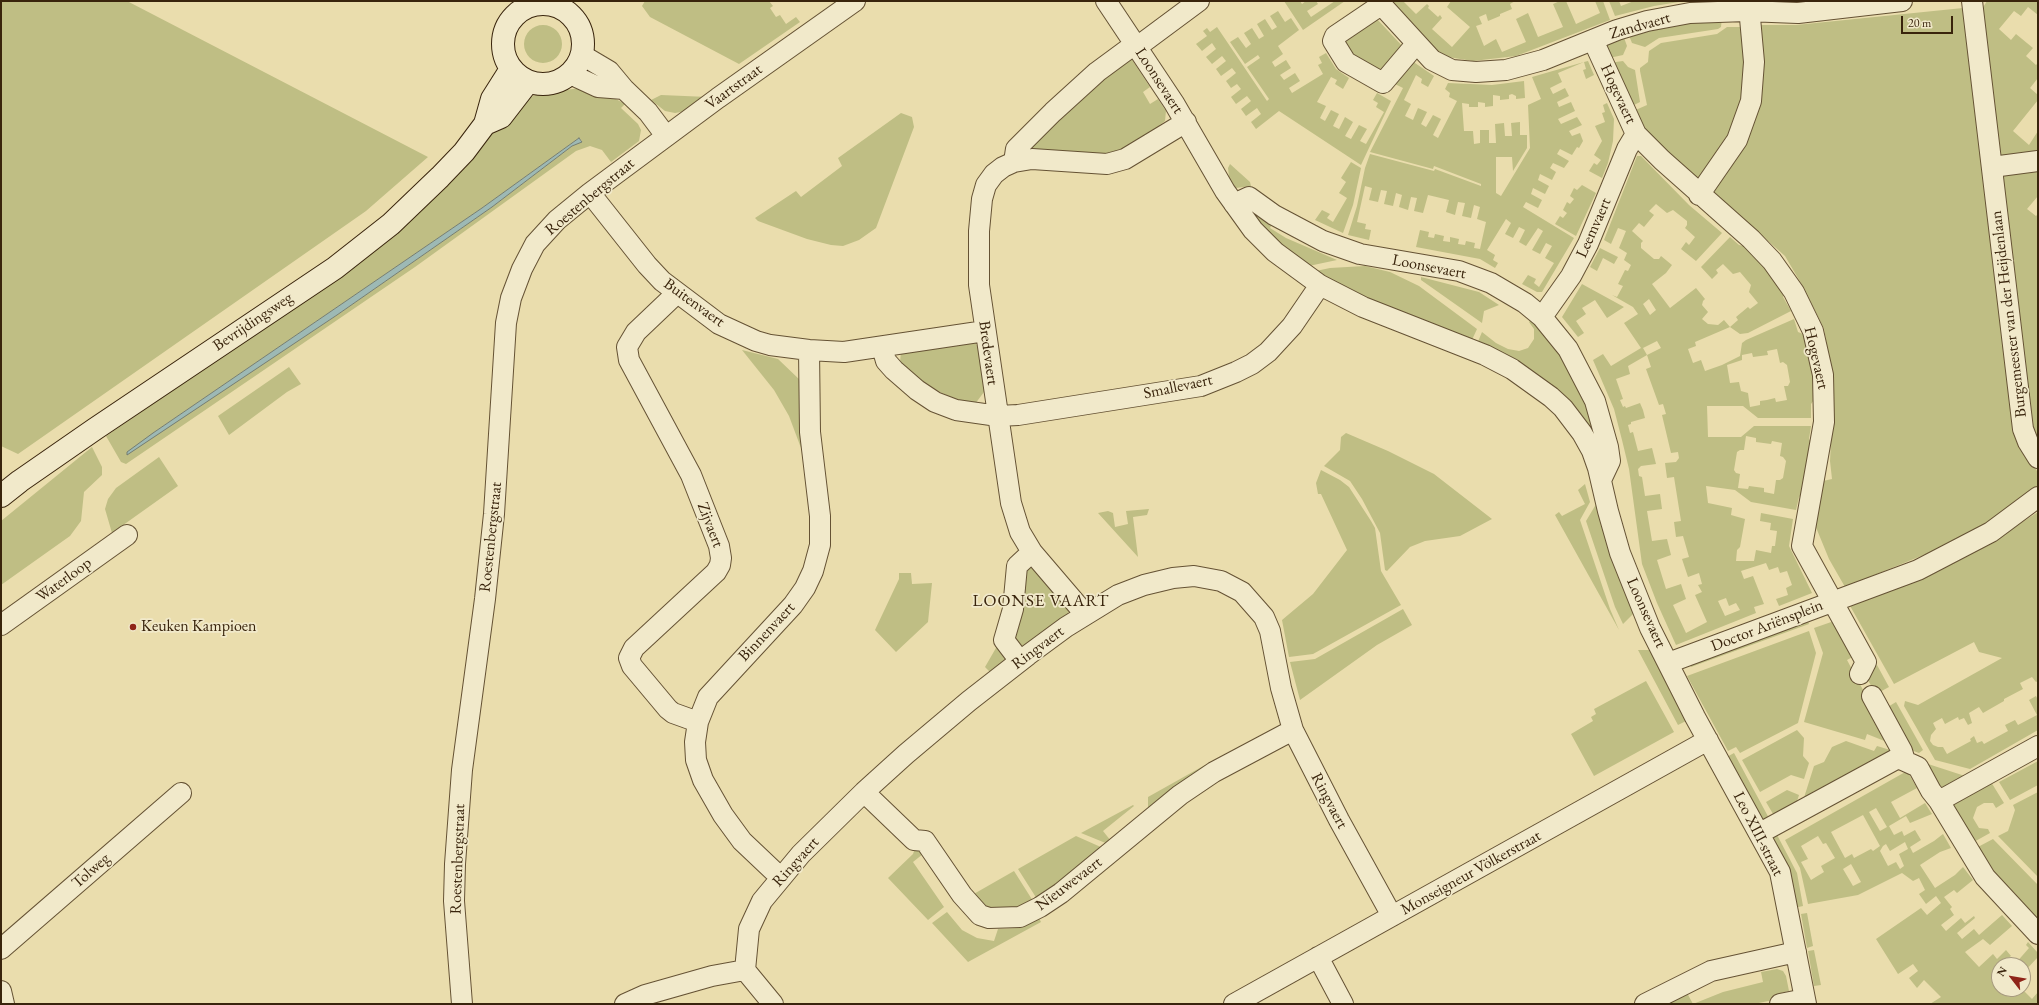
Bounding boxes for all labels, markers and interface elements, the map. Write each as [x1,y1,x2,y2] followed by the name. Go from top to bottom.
[1607,8,1673,44] street label: Zandvaert
[1903,8,1955,34] scale bar
[1908,15,1931,31] text: 20 m
[1131,44,1187,118] street label: Loonsevaert
[702,60,766,114] street label: Vaartstraat
[1596,61,1640,127] street label: Hogevaert
[541,154,639,240] street label: Roestenbergstraat
[1572,195,1616,261] street label: Leemvaert
[1987,209,2031,419] street label: Burgemeester van der Heijdenlaan
[1390,250,1468,284] street label: Loonsevaert
[660,274,728,332] street label: Buitenvaert
[210,288,296,356] street label: Bevrijdingsweg
[974,320,1002,386] street label: Bredevaert
[1799,325,1833,391] street label: Hogevaert
[1142,370,1214,404] street label: Smallevaert
[476,481,506,593] street label: Roestenbergstraat
[693,500,727,550] street label: Zijvaert
[32,553,96,607] street label: Waterloop
[1622,575,1670,651] street label: Loonsevaert
[973,591,1109,611] district label: LOONSE VAART
[1708,596,1826,656] street label: Doctor Ariënsplein
[735,598,799,666] street label: Binnenvaert
[141,617,257,637] place label: Keuken Kampioen
[128,622,138,632] marker: Keuken Kampioen
[1008,622,1068,674] street label: Ringvaert
[1306,770,1352,832] street label: Ringvaert
[1729,789,1787,879] street label: Leo XIII-straat
[446,803,470,915] street label: Roestenbergstraat
[1397,826,1545,920] street label: Monseigneur Völkerstraat
[769,833,823,891] street label: Ringvaert
[68,849,114,893] street label: Tolweg
[1032,853,1106,915] street label: Nieuwevaert
[1991,957,2031,997] north arrow
[1993,964,2010,979] text: N

